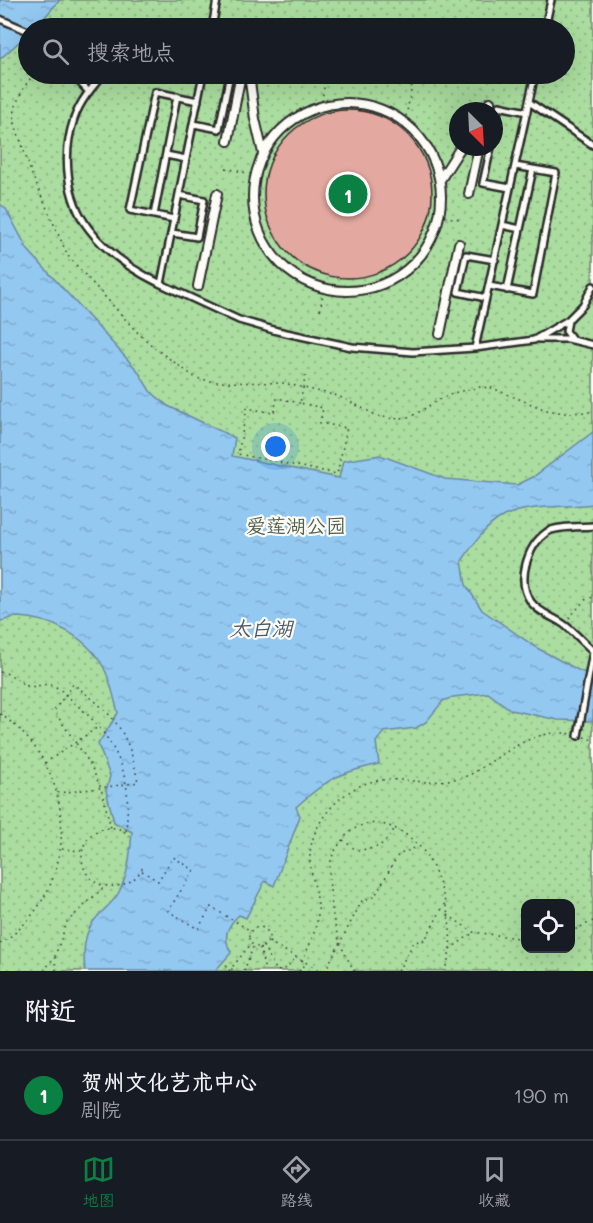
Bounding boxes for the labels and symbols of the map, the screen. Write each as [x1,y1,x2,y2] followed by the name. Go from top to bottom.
[449,102,503,156] north arrow
[328,172,368,216] pin: 1
[261,432,290,461] your location
[246,512,346,538] park label: 爱莲湖公园
[230,614,294,641] water label: 太白湖

